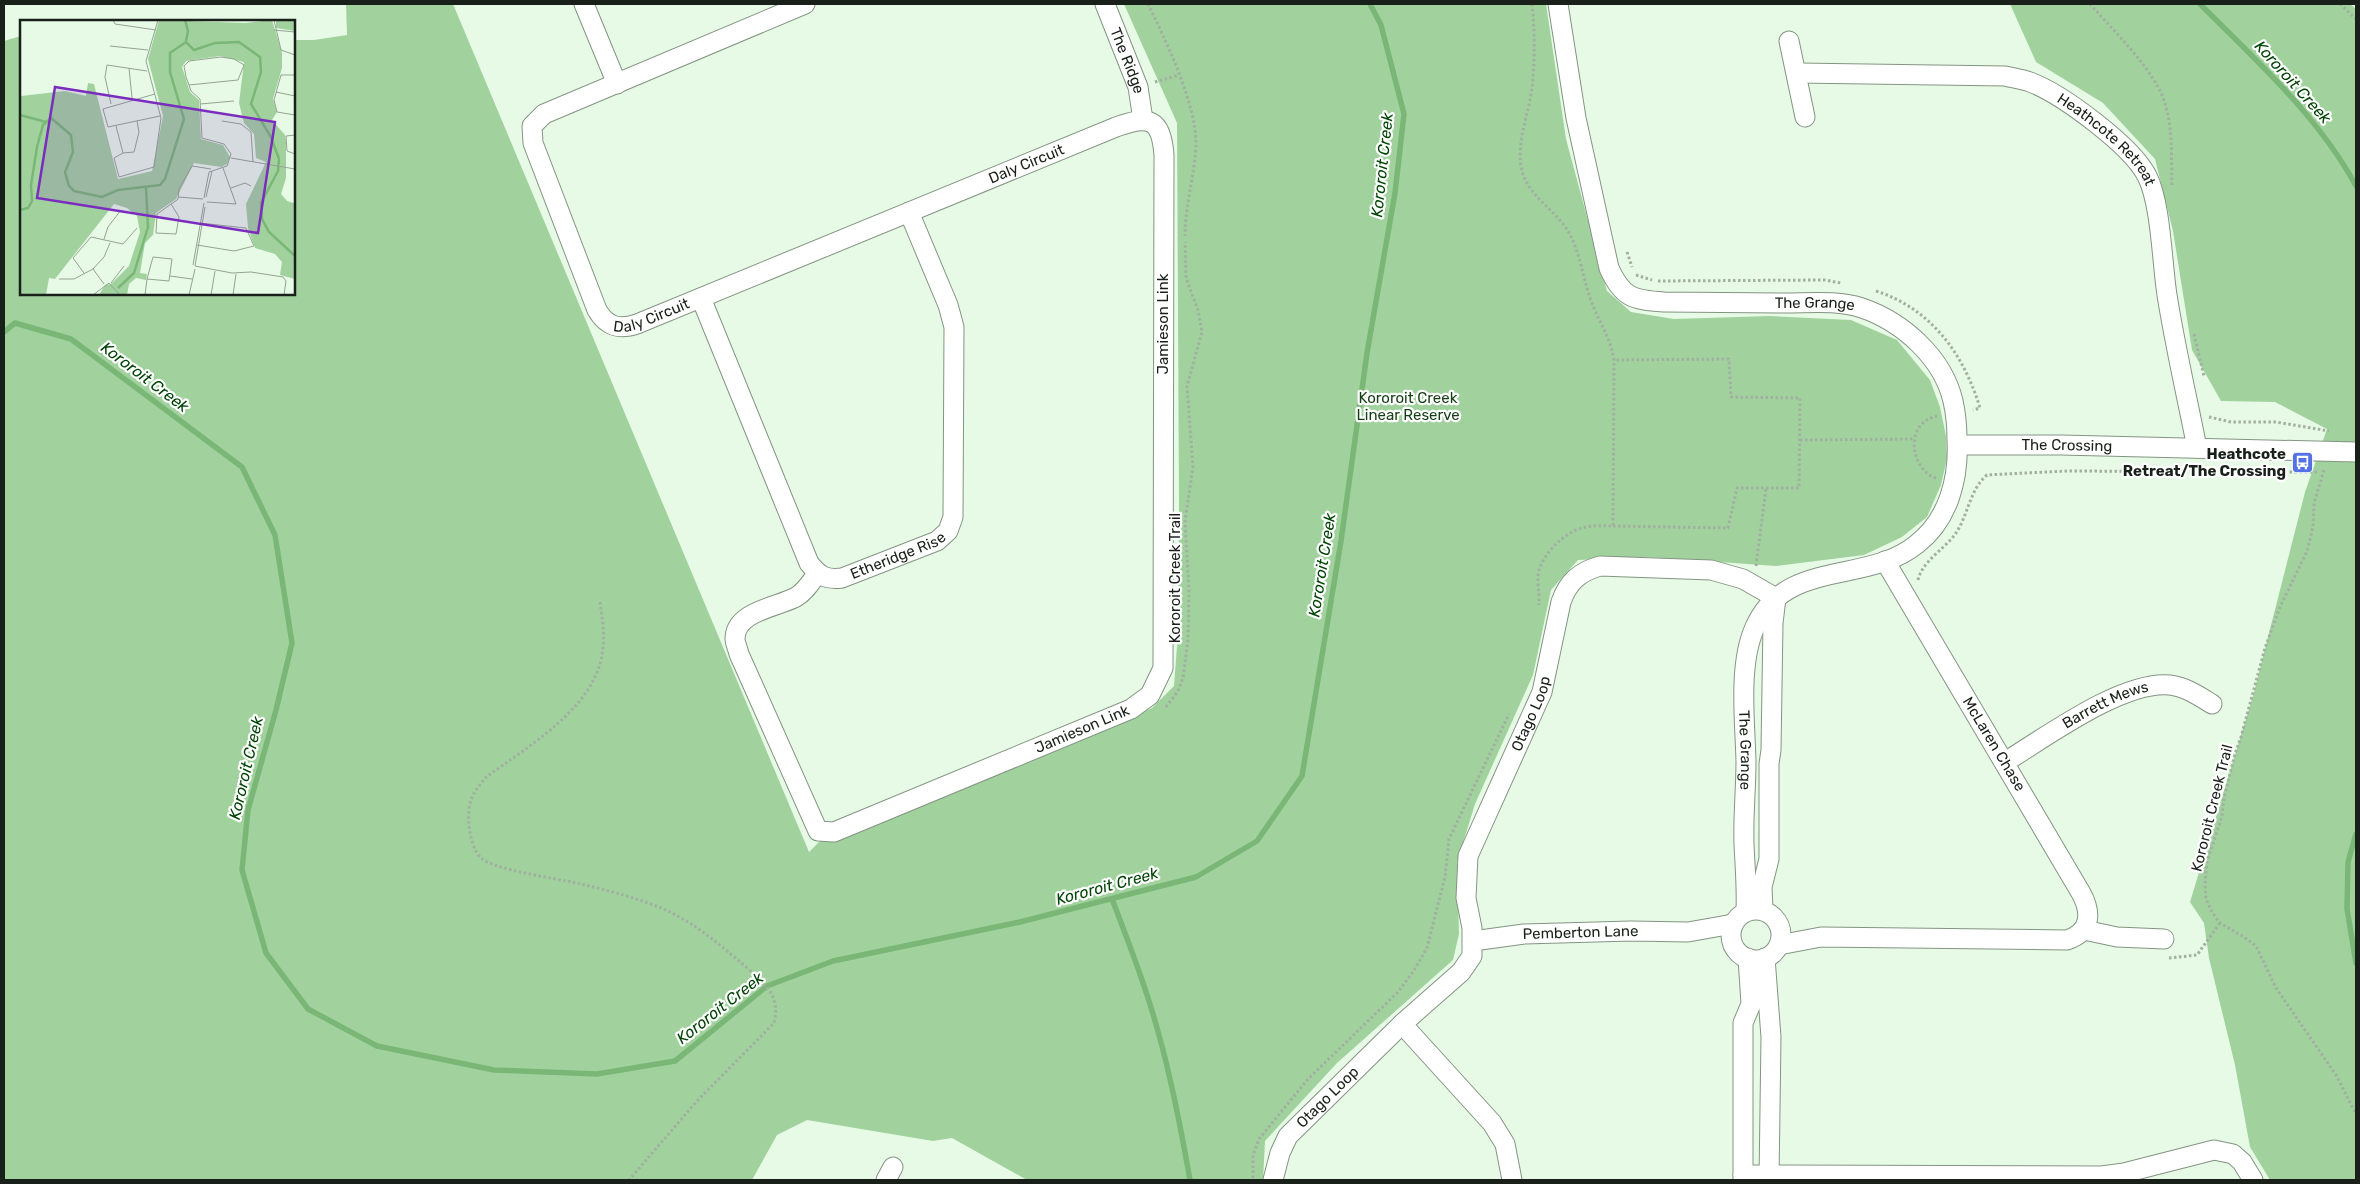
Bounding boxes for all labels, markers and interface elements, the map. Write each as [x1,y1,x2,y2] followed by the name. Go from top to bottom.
[20,20,295,295] inset map
[1106,25,1148,95] street label: The Ridge
[2251,37,2336,128] water label: Kororoit Creek
[2054,89,2159,188] street label: Heathcote Retreat
[1367,111,1397,218] water label: Kororoit Creek
[986,140,1067,187] street label: Daly Circuit
[1154,273,1172,375] street label: Jamieson Link
[1775,293,1857,315] street label: The Grange
[612,294,692,336] street label: Daly Circuit
[97,338,193,417] water label: Kororoit Creek
[1356,389,1460,424] park label: Kororoit Creek Linear Reserve
[2022,436,2113,455] street label: The Crossing
[2123,445,2286,480] place label: Heathcote Retreat/The Crossing
[2290,451,2314,475] bus stop icon: Heathcote Retreat/The Crossing
[1304,511,1340,618] water label: Kororoit Creek
[1166,513,1184,643] street label: Kororoit Creek Trail
[848,528,950,583] street label: Etheridge Rise
[1507,675,1554,754] street label: Otago Loop
[2059,678,2150,733] street label: Barrett Mews
[1959,693,2029,795] street label: McLaren Chase
[1032,701,1132,757] street label: Jamieson Link
[1735,710,1755,791] street label: The Grange
[225,714,267,821] water label: Kororoit Creek
[2187,743,2237,873] street label: Kororoit Creek Trail
[1054,863,1161,909] water label: Kororoit Creek
[1522,922,1639,943] street label: Pemberton Lane
[673,968,768,1048] water label: Kororoit Creek
[1293,1063,1362,1132] street label: Otago Loop

